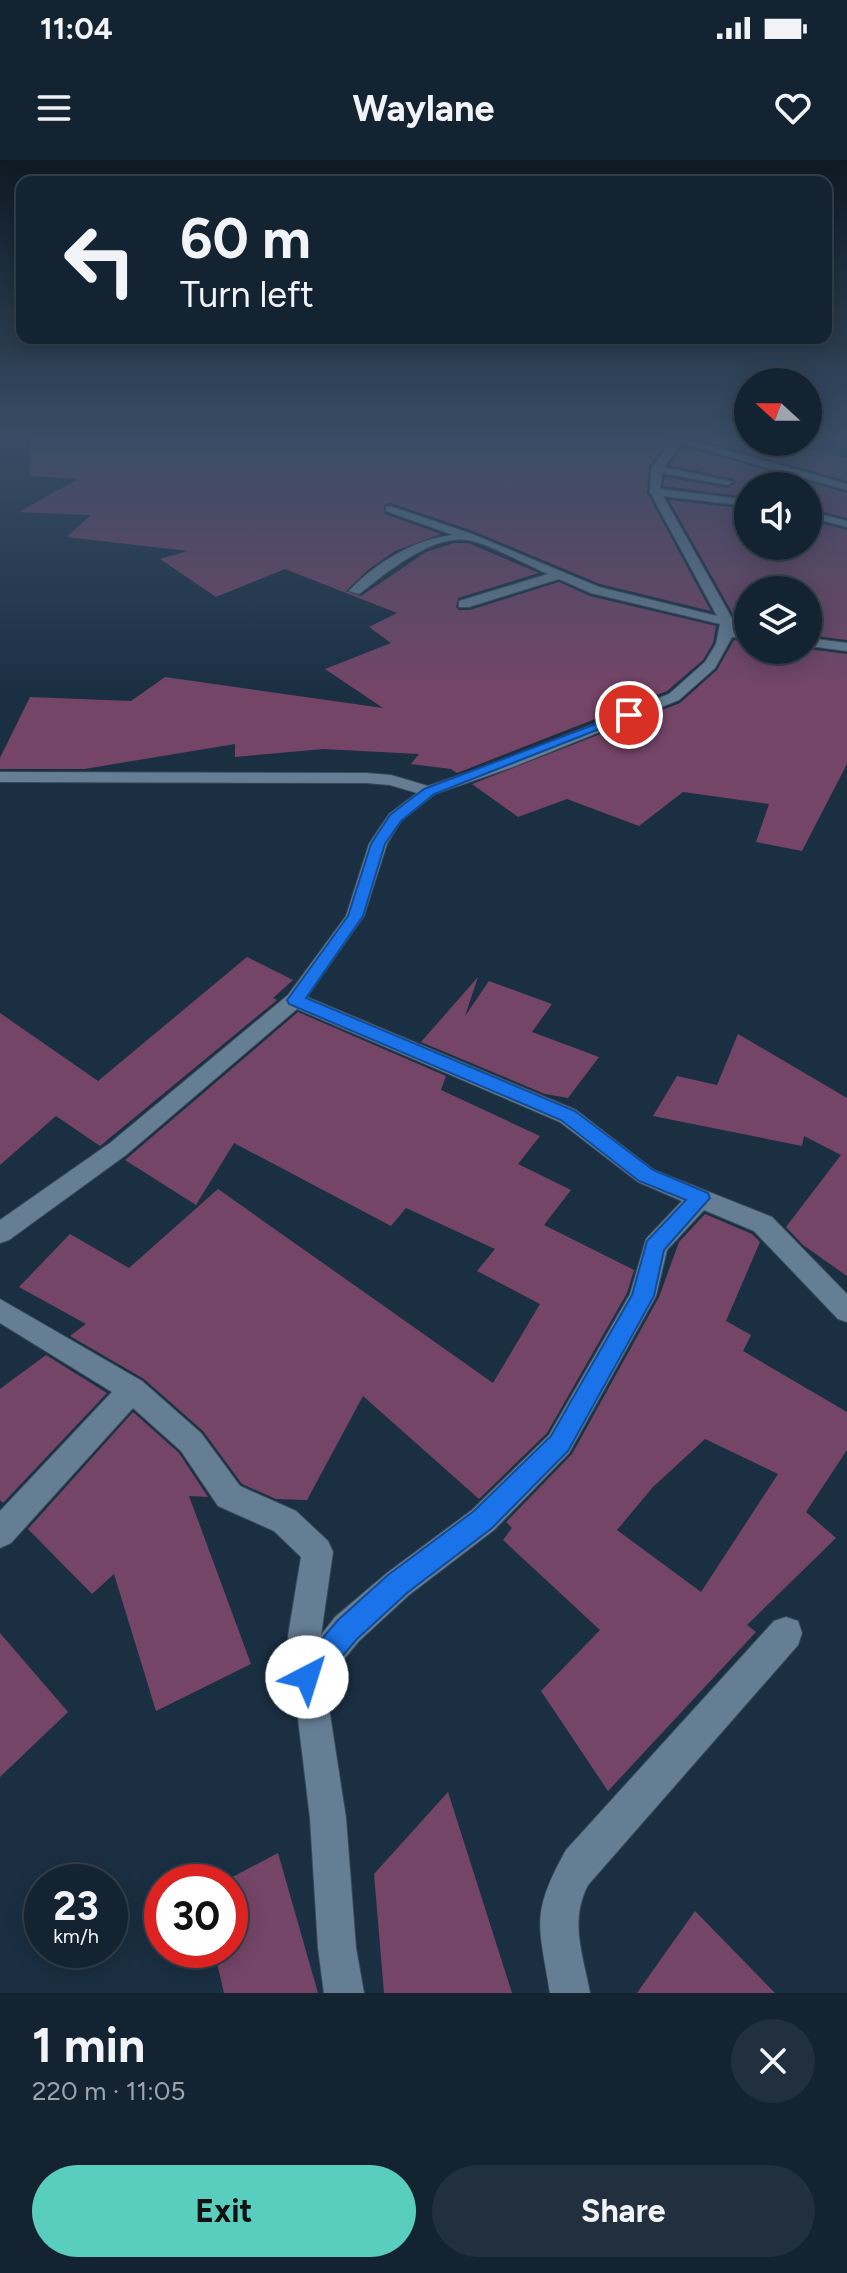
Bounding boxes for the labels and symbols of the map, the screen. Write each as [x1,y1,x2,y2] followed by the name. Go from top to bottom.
[734,368,822,456] north arrow
[595,681,663,749] pin
[265,1635,349,1719] position arrow
[144,1864,248,1968] speed limit sign: 30

